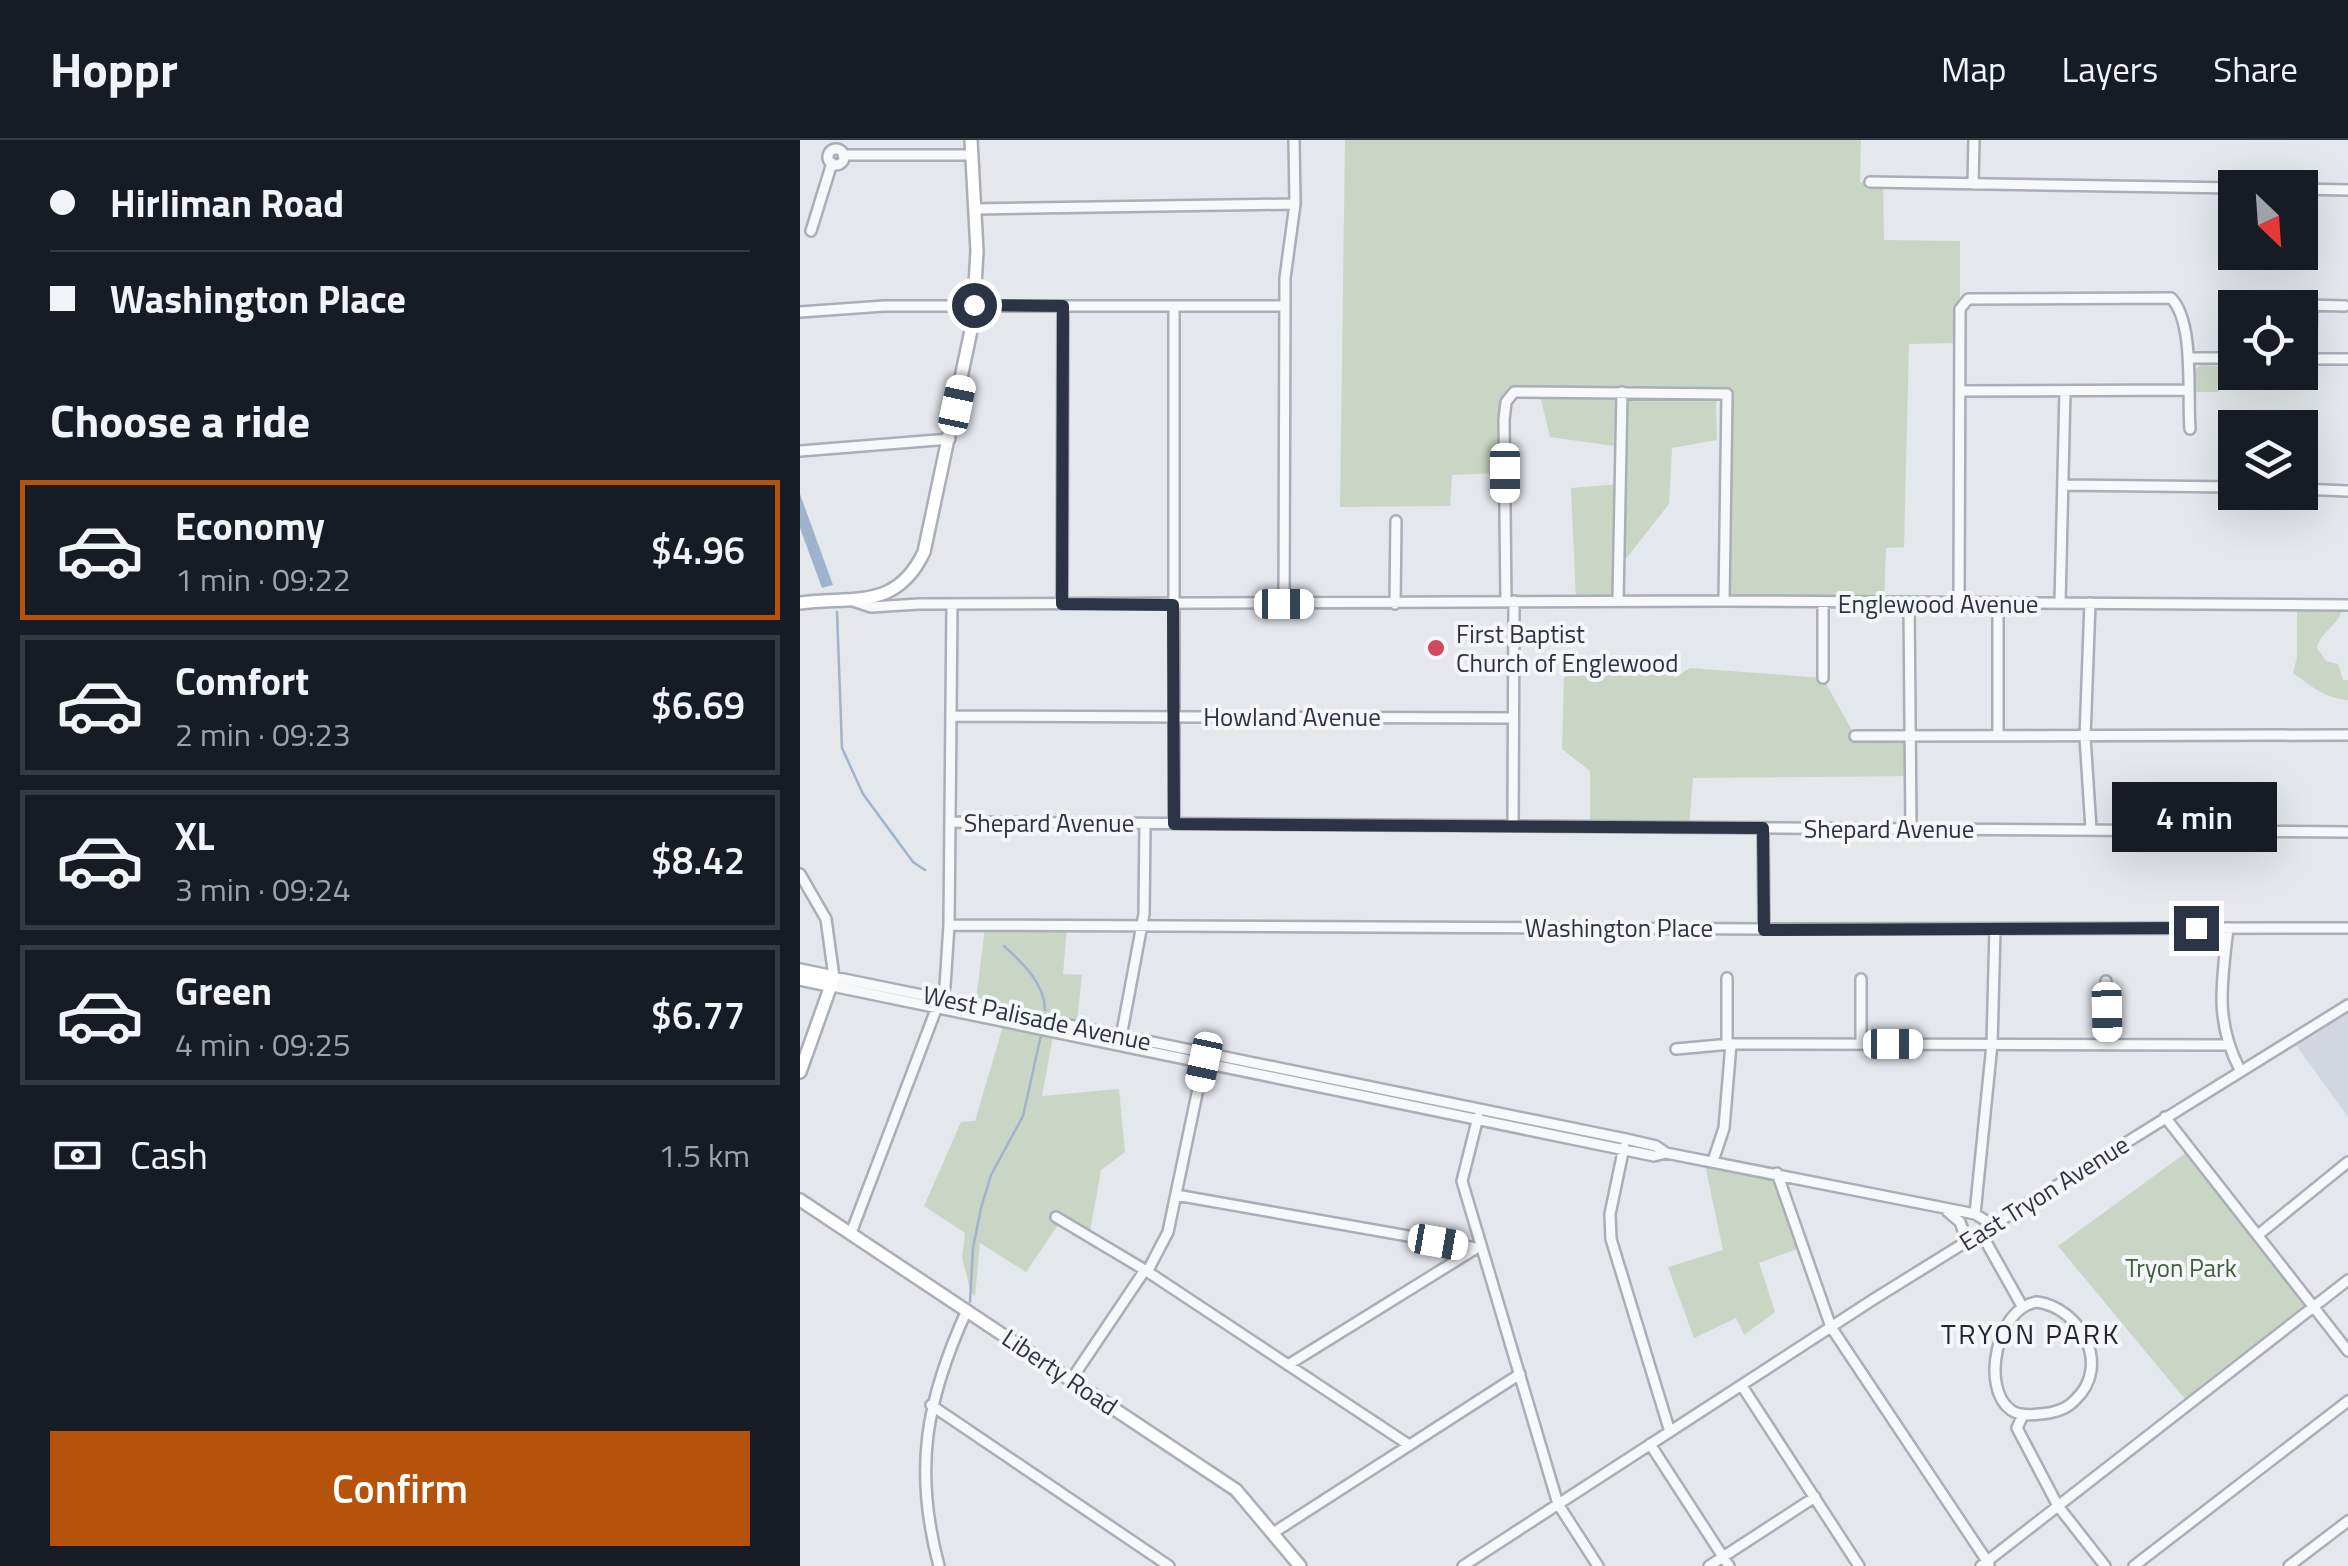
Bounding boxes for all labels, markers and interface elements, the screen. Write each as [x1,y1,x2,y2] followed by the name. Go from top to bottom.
[50,33,178,106] text: Hoppr
[1941,42,2006,96] text: Map
[2061,42,2158,96] text: Layers
[2213,42,2298,96] text: Share
[2218,170,2318,270] north arrow
[2218,170,2318,510] map controls
[110,174,344,232] text: Hirliman Road
[110,270,406,328] text: Washington Place
[952,283,997,328] route start
[2218,290,2318,390] button: locate
[936,373,978,437] car
[50,386,310,454] text: Choose a ride
[2218,410,2318,510] button: layers
[1490,443,1520,503] car
[175,497,325,555] text: Economy
[55,505,145,595] icon: car
[651,521,745,579] text: $4.96
[175,555,351,603] text: 1 min · 09:22
[1838,585,2038,623] street label: Englewood Avenue
[1254,589,1314,619] car
[1456,615,1678,682] place label: First Baptist Church of Englewood
[1425,637,1447,659] marker: First Baptist Church of Englewood
[175,652,309,710] text: Comfort
[55,660,145,750] icon: car
[651,676,745,734] text: $6.69
[1203,698,1381,736] street label: Howland Avenue
[175,710,351,758] text: 2 min · 09:23
[2114,783,2278,853] callout: 4 min
[2156,793,2233,841] text: 4 min
[964,804,1134,842] street label: Shepard Avenue
[175,807,215,865] text: XL
[1804,810,1974,848] street label: Shepard Avenue
[55,815,145,905] icon: car
[651,831,745,889] text: $8.42
[175,865,351,913] text: 3 min · 09:24
[2174,906,2219,951] route end
[1525,909,1713,947] street label: Washington Place
[175,962,272,1020] text: Green
[55,970,145,1060] icon: car
[919,975,1155,1061] street label: West Palisade Avenue
[2091,982,2123,1042] car
[651,986,745,1044] text: $6.77
[175,1020,351,1068] text: 4 min · 09:25
[1863,1029,1923,1059] car
[1183,1030,1225,1094] car
[1952,1125,2136,1261] street label: East Tryon Avenue
[130,1126,208,1184] text: Cash
[50,1128,105,1183] icon: cash
[658,1131,750,1179] text: 1.5 km
[1406,1222,1470,1262] car
[2125,1249,2237,1287] park label: Tryon Park
[1941,1312,2121,1355] district label: TRYON PARK
[995,1319,1125,1425] street label: Liberty Road
[50,1431,750,1546] button: Confirm

